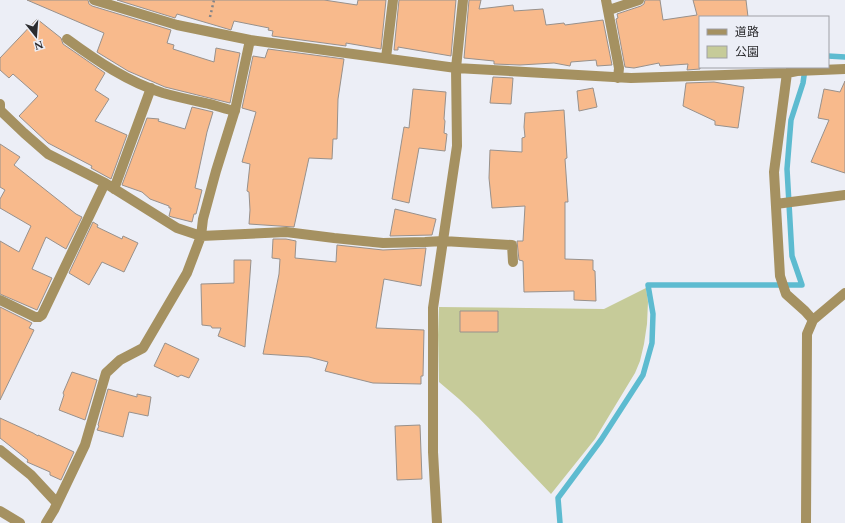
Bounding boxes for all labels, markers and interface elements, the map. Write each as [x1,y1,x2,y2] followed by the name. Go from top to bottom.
[16,16,56,56] north arrow
[699,16,829,68] legend
[735,23,759,42] text: 道路
[32,36,46,55] text: N
[735,43,759,62] text: 公園

